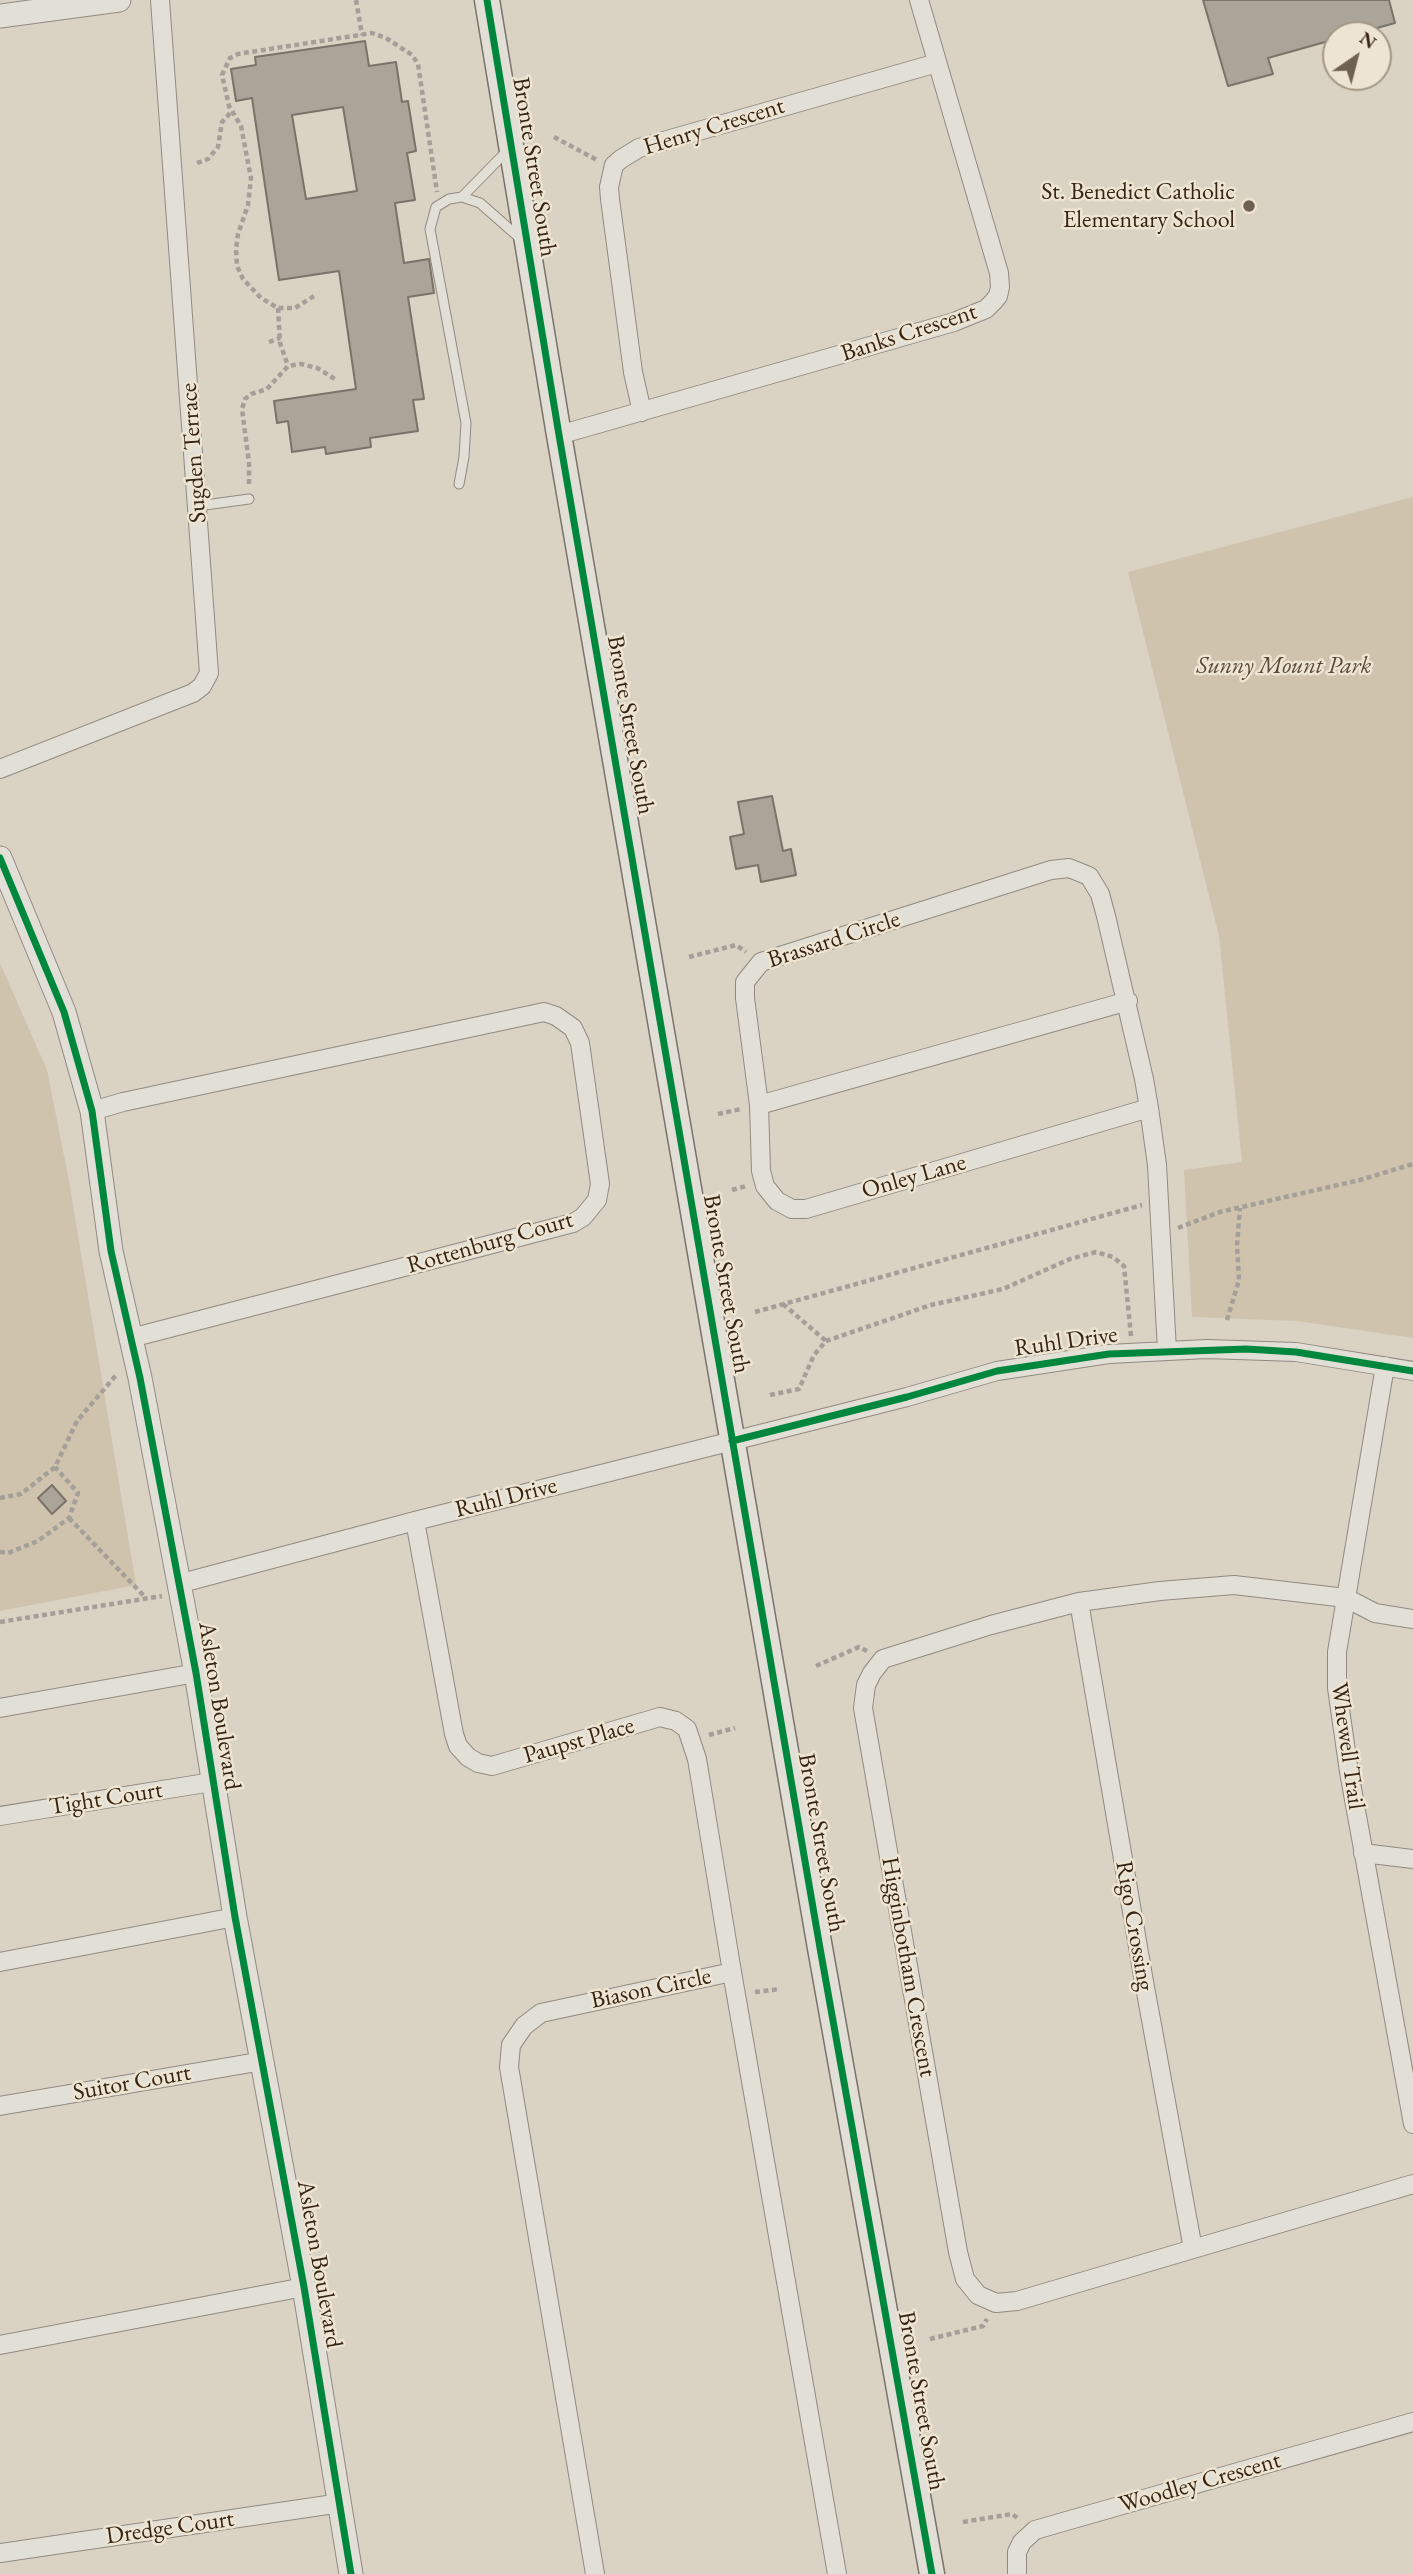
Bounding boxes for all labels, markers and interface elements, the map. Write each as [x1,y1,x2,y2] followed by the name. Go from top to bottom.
[1322,21,1392,91] north arrow
[1355,25,1382,55] text: N
[506,75,562,259] street label: Bronte Street South
[640,92,788,162] street label: Henry Crescent
[1041,178,1235,234] place label: St. Benedict Catholic Elementary School
[1241,198,1257,214] marker: St. Benedict Catholic Elementary School
[837,297,981,369] street label: Banks Crescent
[175,382,213,524] street label: Sugden Terrace
[600,633,660,817] street label: Bronte Street South
[1197,652,1371,680] park label: Sunny Mount Park
[764,905,904,975] street label: Brassard Circle
[859,1148,969,1206] street label: Onley Lane
[696,1192,756,1376] street label: Bronte Street South
[404,1206,576,1280] street label: Rottenburg Court
[1013,1321,1119,1363] street label: Ruhl Drive
[452,1471,560,1525] street label: Ruhl Drive
[191,1620,247,1792] street label: Asleton Boulevard
[1324,1681,1370,1811] street label: Whewell Trail
[520,1711,638,1771] street label: Paupst Place
[791,1751,851,1935] street label: Bronte Street South
[47,1776,165,1822] street label: Tight Court
[874,1855,942,2079] street label: Higginbotham Crescent
[1108,1859,1160,1993] street label: Rigo Crossing
[588,1962,714,2016] street label: Biason Circle
[71,2058,193,2108] street label: Suitor Court
[290,2178,348,2350] street label: Asleton Boulevard
[891,2309,951,2493] street label: Bronte Street South
[1116,2446,1284,2520] street label: Woodley Crescent
[104,2505,236,2551] street label: Dredge Court

